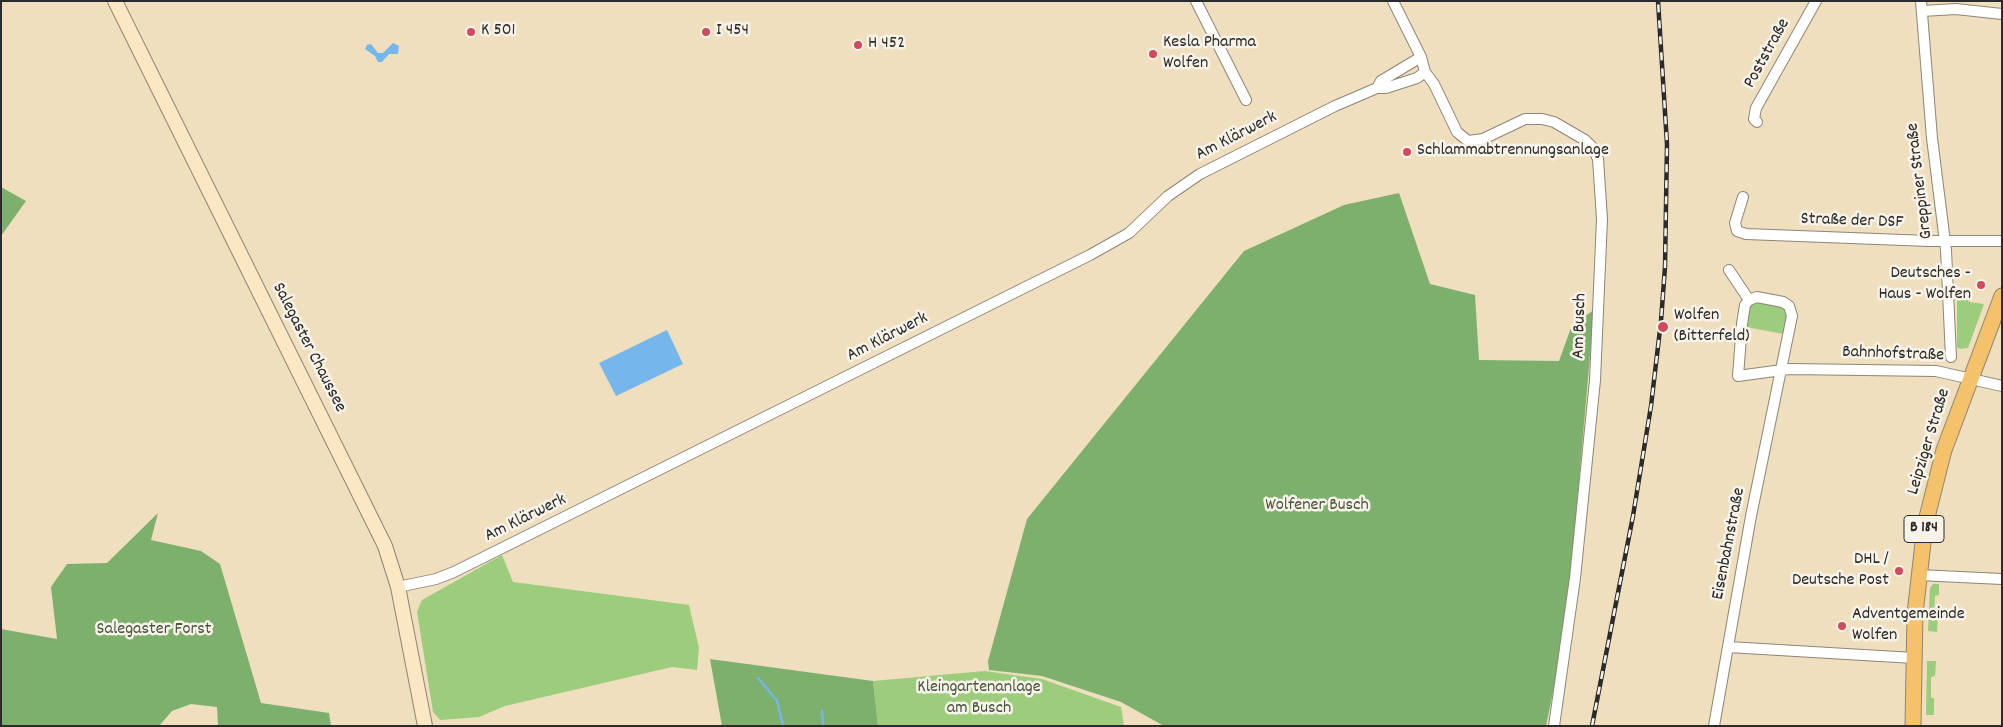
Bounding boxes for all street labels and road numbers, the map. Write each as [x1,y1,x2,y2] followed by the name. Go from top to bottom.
[1740,15,1796,93] street label: Poststraße
[1193,107,1281,167] street label: Am Klärwerk
[1903,122,1939,240] street label: Greppiner Straße
[1800,209,1904,235] street label: Straße der DSF
[266,280,350,416] street label: Salegaster Chaussee
[1569,293,1593,359] street label: Am Busch
[844,308,932,368] street label: Am Klärwerk
[1842,342,1944,368] street label: Bahnhofstraße
[1904,386,1956,498] street label: Leipziger Straße
[1709,486,1751,602] street label: Eisenbahnstraße
[482,490,570,548] street label: Am Klärwerk
[1904,516,1944,542] road number: B 184

